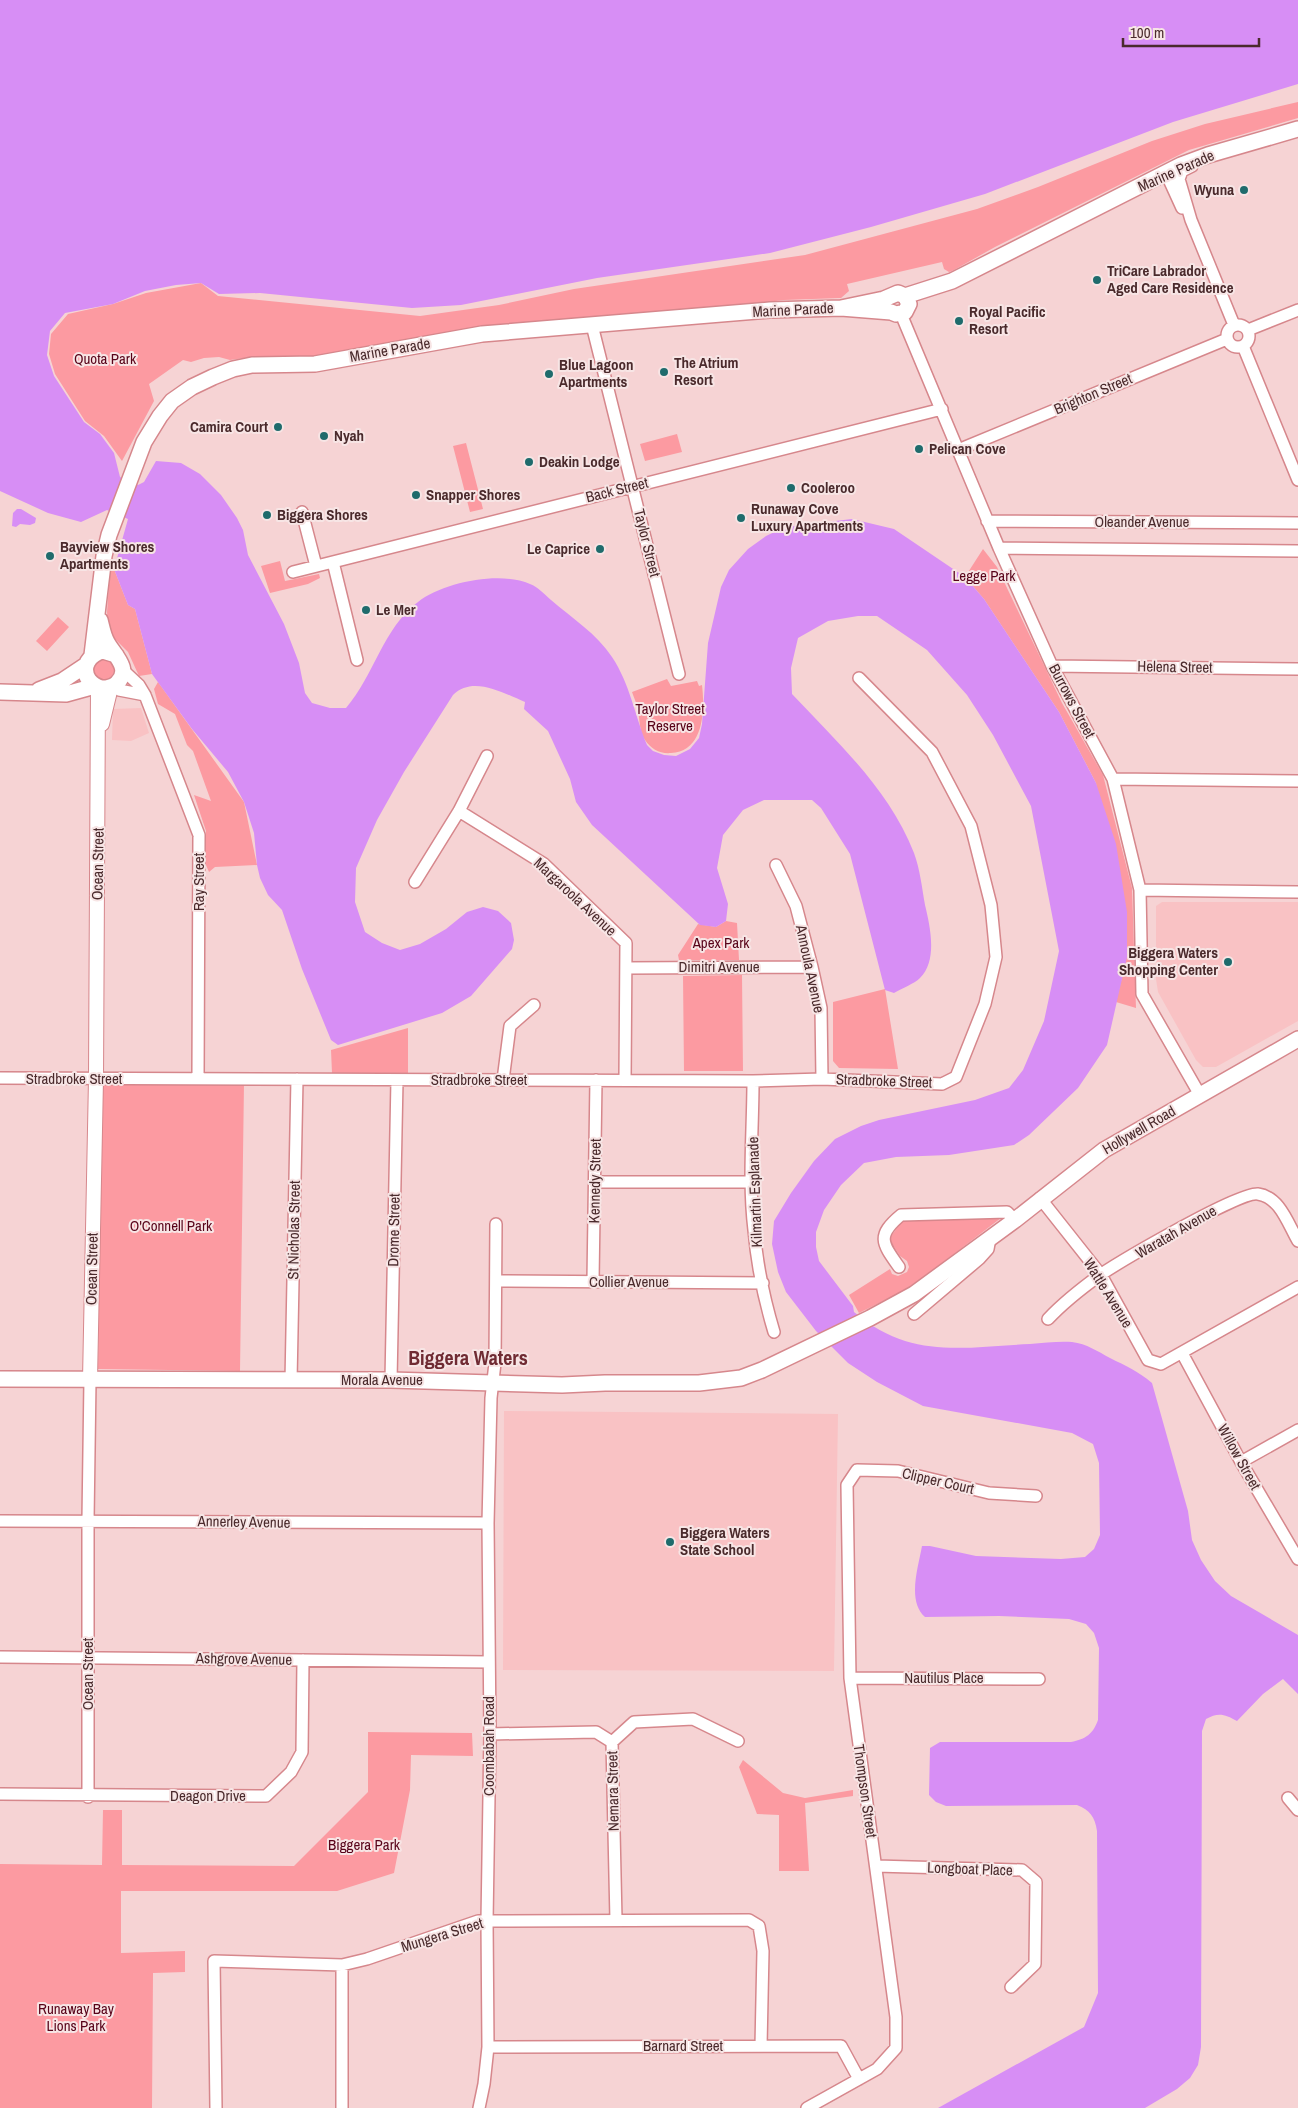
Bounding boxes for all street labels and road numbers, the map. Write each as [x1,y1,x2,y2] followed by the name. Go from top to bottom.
[1134,144,1217,197] street label: Marine Parade
[752,297,834,322] street label: Marine Parade
[348,332,432,367] street label: Marine Parade
[1051,367,1136,419] street label: Brighton Street
[583,471,651,507] street label: Back Street
[629,507,666,580] street label: Taylor Street
[1095,511,1190,532] street label: Oleander Avenue
[1137,655,1213,678] street label: Helena Street
[1044,660,1101,742] street label: Burrows Street
[86,827,109,900] street label: Ocean Street
[188,852,209,911] street label: Ray Street
[529,853,622,941] street label: Margaroola Avenue
[791,922,830,1015] street label: Annoula Avenue
[678,956,760,977] street label: Dimitri Avenue
[26,1068,123,1089] street label: Stradbroke Street
[835,1068,933,1093] street label: Stradbroke Street
[431,1069,528,1090] street label: Stradbroke Street
[1098,1100,1179,1159] street label: Hollywell Road
[742,1136,767,1248] street label: Kilmartin Esplanade
[583,1138,606,1224] street label: Kennedy Street
[282,1180,305,1280] street label: St Nicholas Street
[382,1193,405,1267] street label: Drome Street
[1131,1200,1220,1263] street label: Waratah Avenue
[80,1232,103,1305] street label: Ocean Street
[1079,1254,1138,1332] street label: Wattle Avenue
[589,1271,669,1292] street label: Collier Avenue
[341,1369,423,1390] street label: Morala Avenue
[1213,1420,1266,1494] street label: Willow Street
[900,1462,977,1499] street label: Clipper Court
[196,1510,291,1533] street label: Annerley Avenue
[77,1637,98,1710] street label: Ocean Street
[195,1647,292,1670] street label: Ashgrove Avenue
[904,1667,984,1688] street label: Nautilus Place
[478,1696,499,1796] street label: Coombabah Road
[849,1743,883,1840] street label: Thompson Street
[601,1750,624,1831] street label: Nemara Street
[170,1785,246,1806] street label: Deagon Drive
[927,1857,1013,1880] street label: Longboat Place
[398,1912,486,1957] street label: Mungera Street
[643,2035,724,2056] street label: Barnard Street

